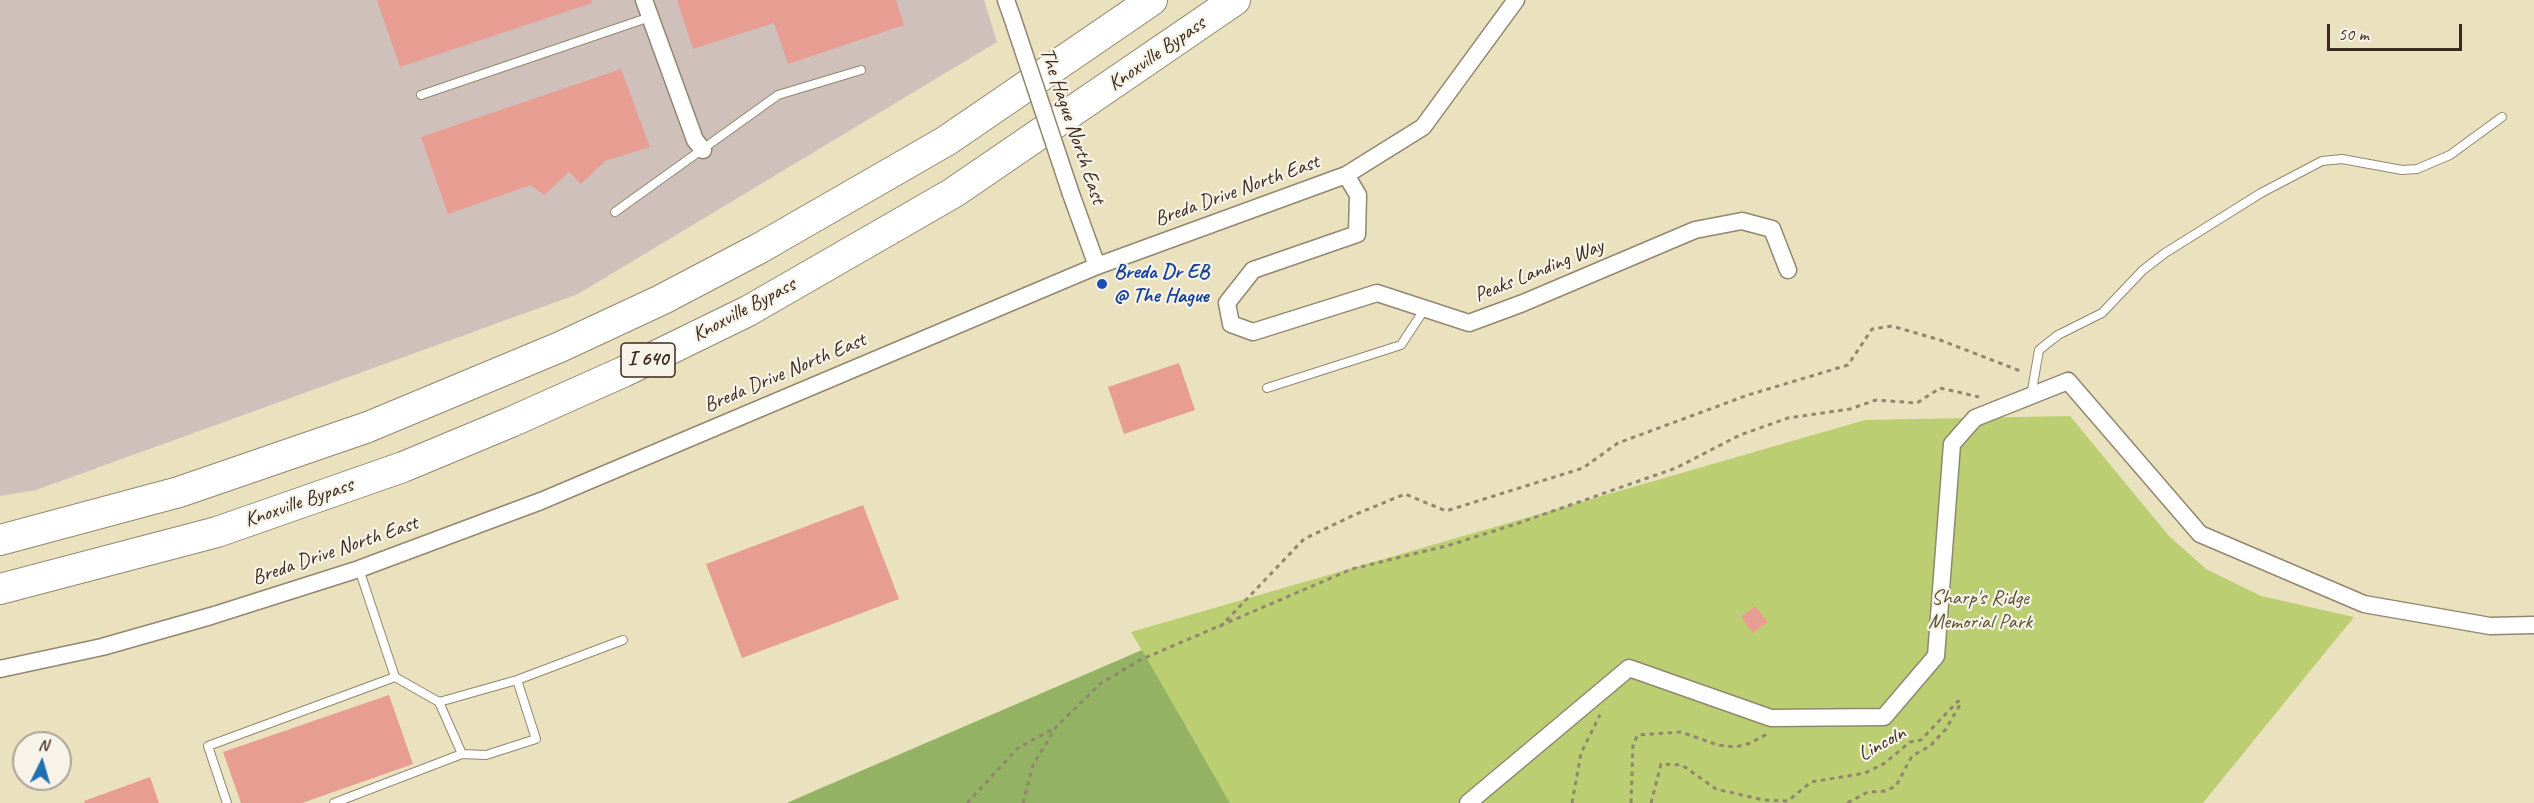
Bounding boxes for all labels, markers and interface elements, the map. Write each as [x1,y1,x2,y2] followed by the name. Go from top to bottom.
[1103,11,1211,97] street label: Knoxville Bypass
[2330,12,2465,50] scale bar
[2338,23,2369,45] text: 50 m
[1033,45,1111,207] street label: The Hague North East
[1151,150,1323,232] street label: Breda Drive North East
[1471,234,1607,308] street label: Peaks Landing Way
[1114,259,1209,309] place label: Breda Dr EB @ The Hague
[688,272,800,348] street label: Knoxville Bypass
[1095,277,1109,291] marker: Breda Dr EB @ The Hague
[700,328,870,418] street label: Breda Drive North East
[621,343,675,377] road number: I 640
[241,473,357,533] street label: Knoxville Bypass
[249,511,421,591] street label: Breda Drive North East
[1928,585,2032,635] park label: Sharp's Ridge Memorial Park
[1854,721,1910,767] street label: Lincoln
[12,731,72,791] north arrow
[38,735,49,755] text: N

